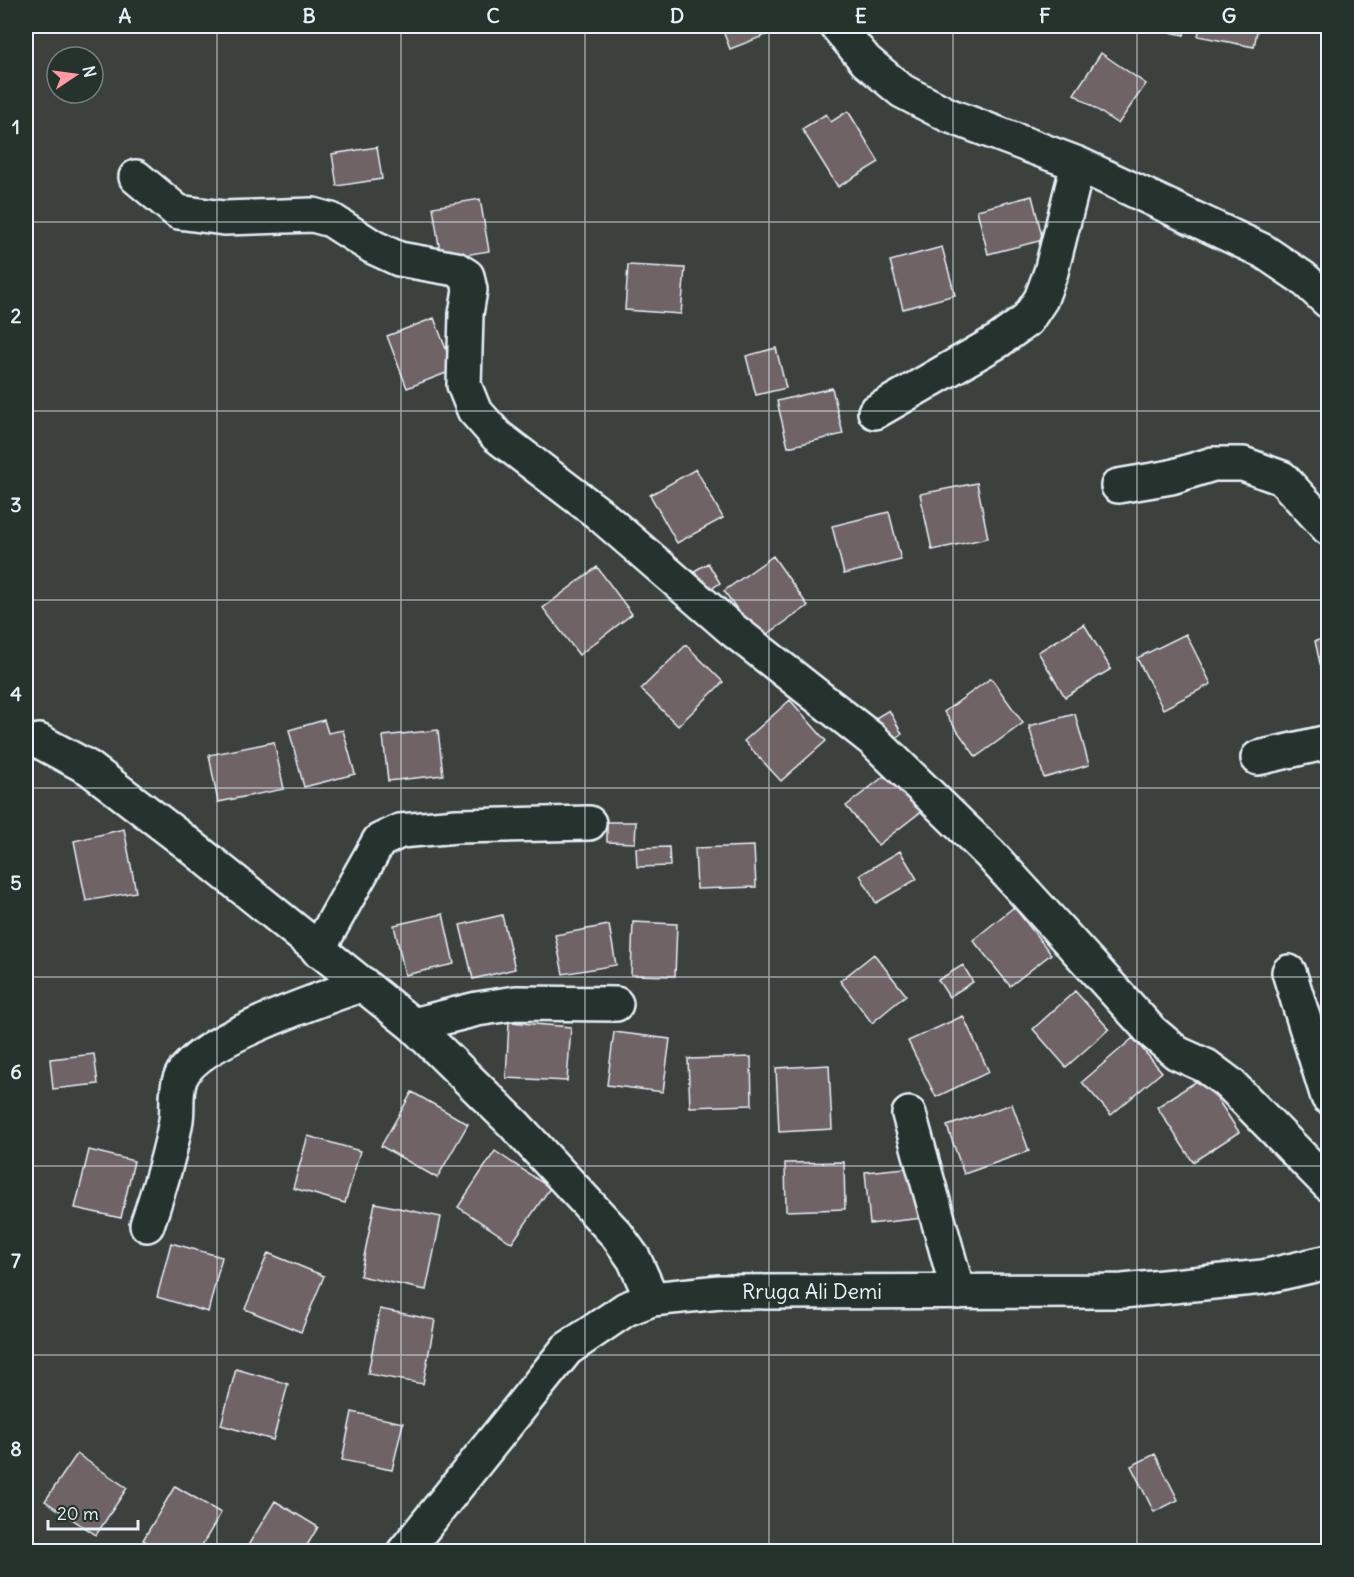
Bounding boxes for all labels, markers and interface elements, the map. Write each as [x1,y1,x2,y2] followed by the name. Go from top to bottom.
[119,3,132,28] text: A
[302,3,316,28] text: B
[486,3,500,28] text: C
[670,3,684,28] text: D
[855,3,867,28] text: E
[1039,3,1051,28] text: F
[1222,3,1236,28] text: G
[45,45,105,105] north arrow
[79,64,101,79] text: N
[12,114,20,139] text: 1
[11,303,22,328] text: 2
[10,492,22,517] text: 3
[10,681,22,706] text: 4
[10,870,22,895] text: 5
[10,1059,22,1084] text: 6
[11,1248,21,1273] text: 7
[742,1278,882,1305] street label: Rruga Ali Demi
[10,1436,22,1461] text: 8
[48,1493,138,1531] scale bar
[57,1502,99,1525] text: 20 m

